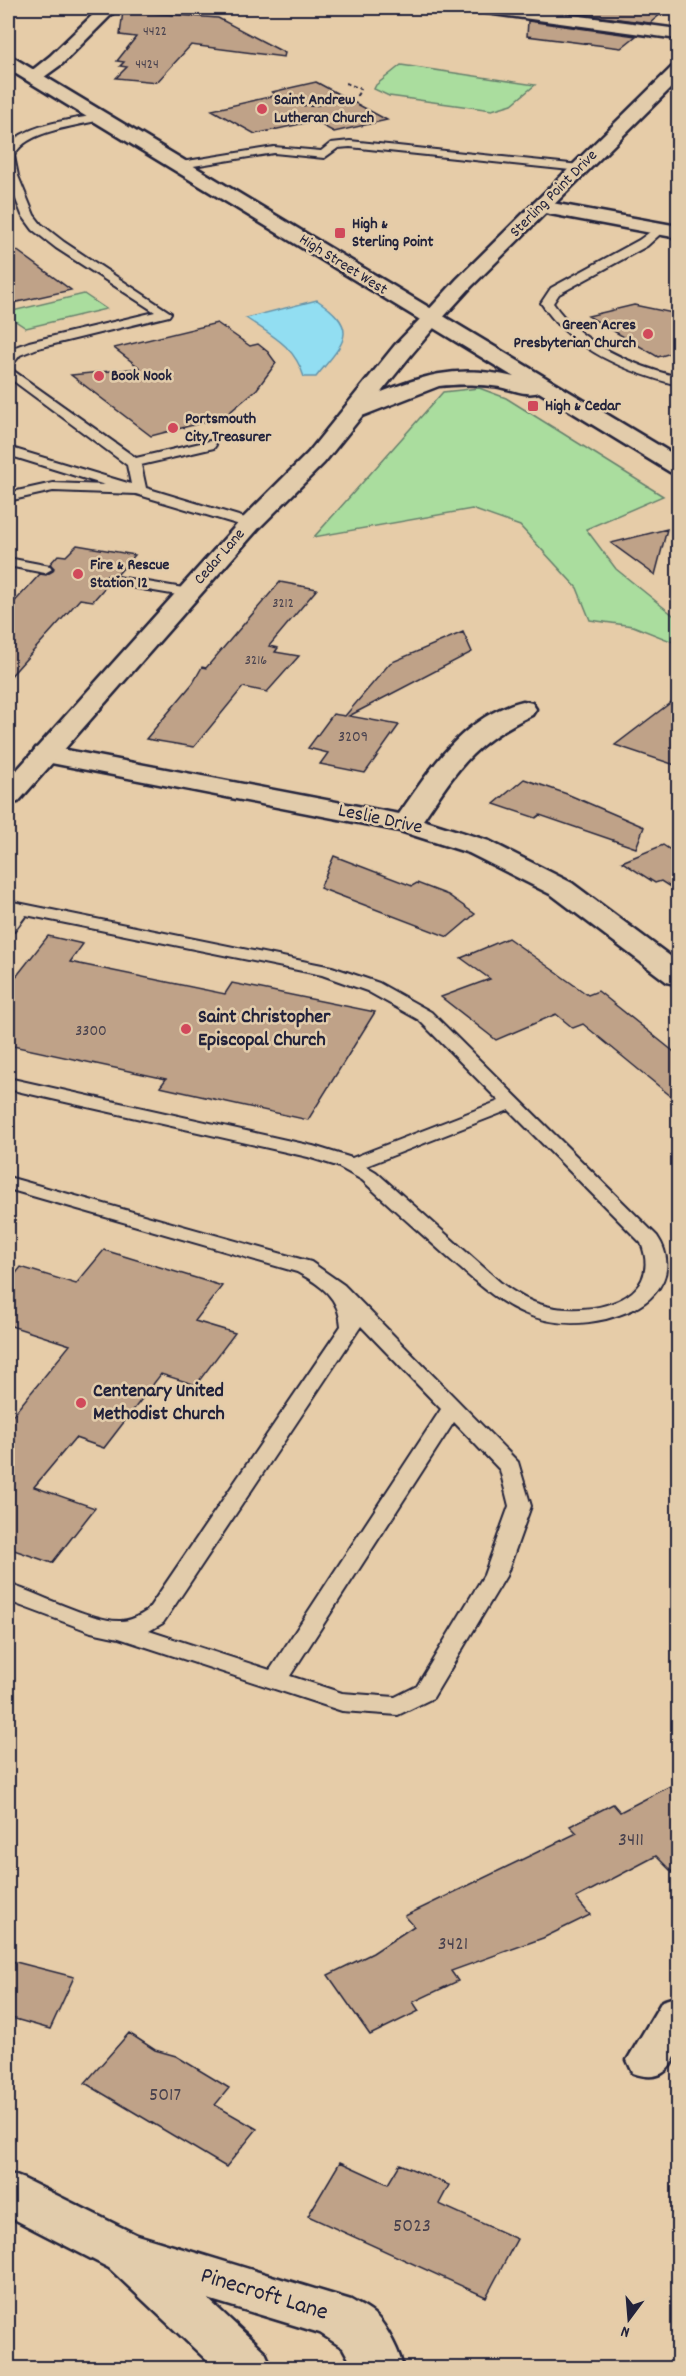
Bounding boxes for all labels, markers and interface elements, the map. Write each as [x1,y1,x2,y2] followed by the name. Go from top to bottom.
[143,22,167,42] house number: 4422
[135,55,159,75] house number: 4424
[274,89,374,130] place label: Saint Andrew Lutheran Church
[255,102,269,116] marker: Saint Andrew Lutheran Church
[505,145,603,243] street label: Sterling Point Drive
[352,213,433,254] place label: High & Sterling Point
[333,226,347,240] marker: High & Sterling Point
[294,229,392,301] street label: High Street West
[513,314,636,355] place label: Green Acres Presbyterian Church
[641,327,655,341] marker: Green Acres Presbyterian Church
[111,365,172,388] place label: Book Nook
[92,369,106,383] marker: Book Nook
[545,395,622,418] place label: High & Cedar
[526,399,540,413] marker: High & Cedar
[185,408,272,449] place label: Portsmouth City Treasurer
[166,421,180,435] marker: Portsmouth City Treasurer
[189,524,251,590] street label: Cedar Lane
[90,554,169,595] place label: Fire & Rescue Station 12
[71,567,85,581] marker: Fire & Rescue Station 12
[272,594,294,614] house number: 3212
[245,651,267,671] house number: 3216
[338,726,368,749] house number: 3209
[335,797,425,843] street label: Leslie Drive
[198,1004,331,1055] place label: Saint Christopher Episcopal Church
[75,1020,107,1043] house number: 3300
[179,1022,193,1036] marker: Saint Christopher Episcopal Church
[93,1378,225,1429] place label: Centenary United Methodist Church
[74,1396,88,1410] marker: Centenary United Methodist Church
[618,1827,644,1855] house number: 3411
[438,1931,468,1959] house number: 3421
[149,2082,181,2110] house number: 5017
[393,2213,431,2241] house number: 5023
[196,2259,332,2331] street label: Pinecroft Lane
[599,2289,659,2349] north arrow
[618,2319,633,2343] text: N

